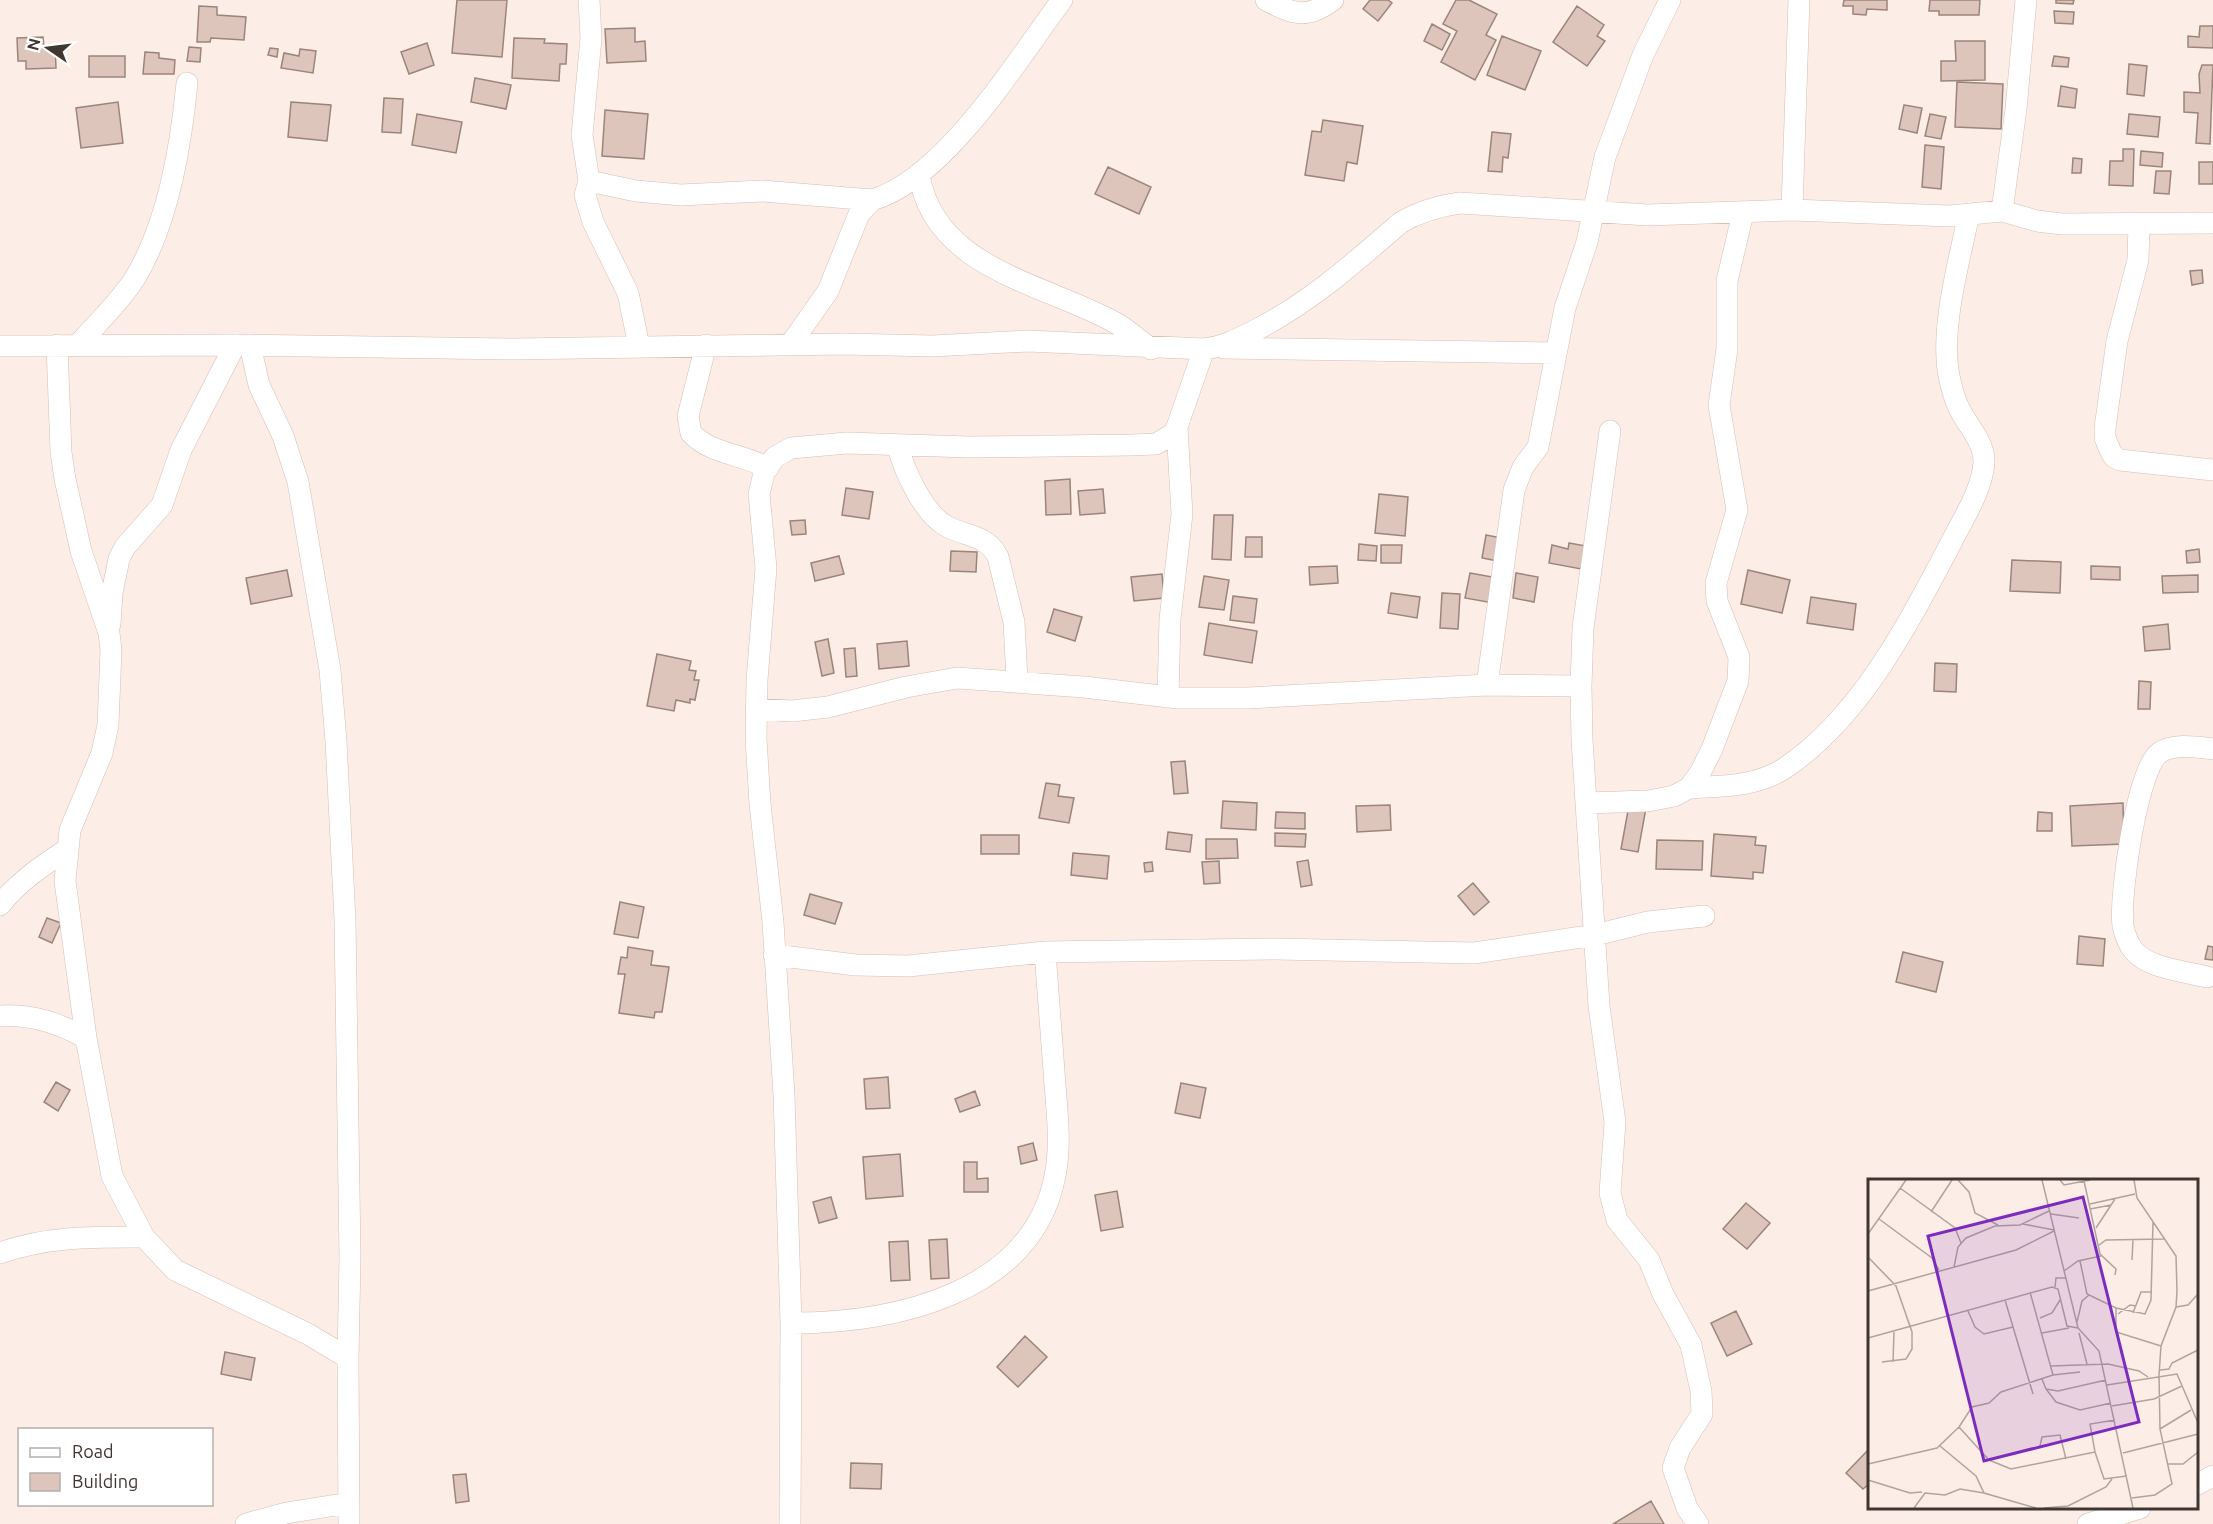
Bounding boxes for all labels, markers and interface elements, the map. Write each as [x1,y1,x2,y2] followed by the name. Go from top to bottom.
[18,18,78,78] north arrow
[23,36,44,52] text: N
[1868,1179,2198,1509] inset map
[18,1428,213,1506] legend
[72,1441,114,1461] text: Road
[72,1471,138,1491] text: Building

